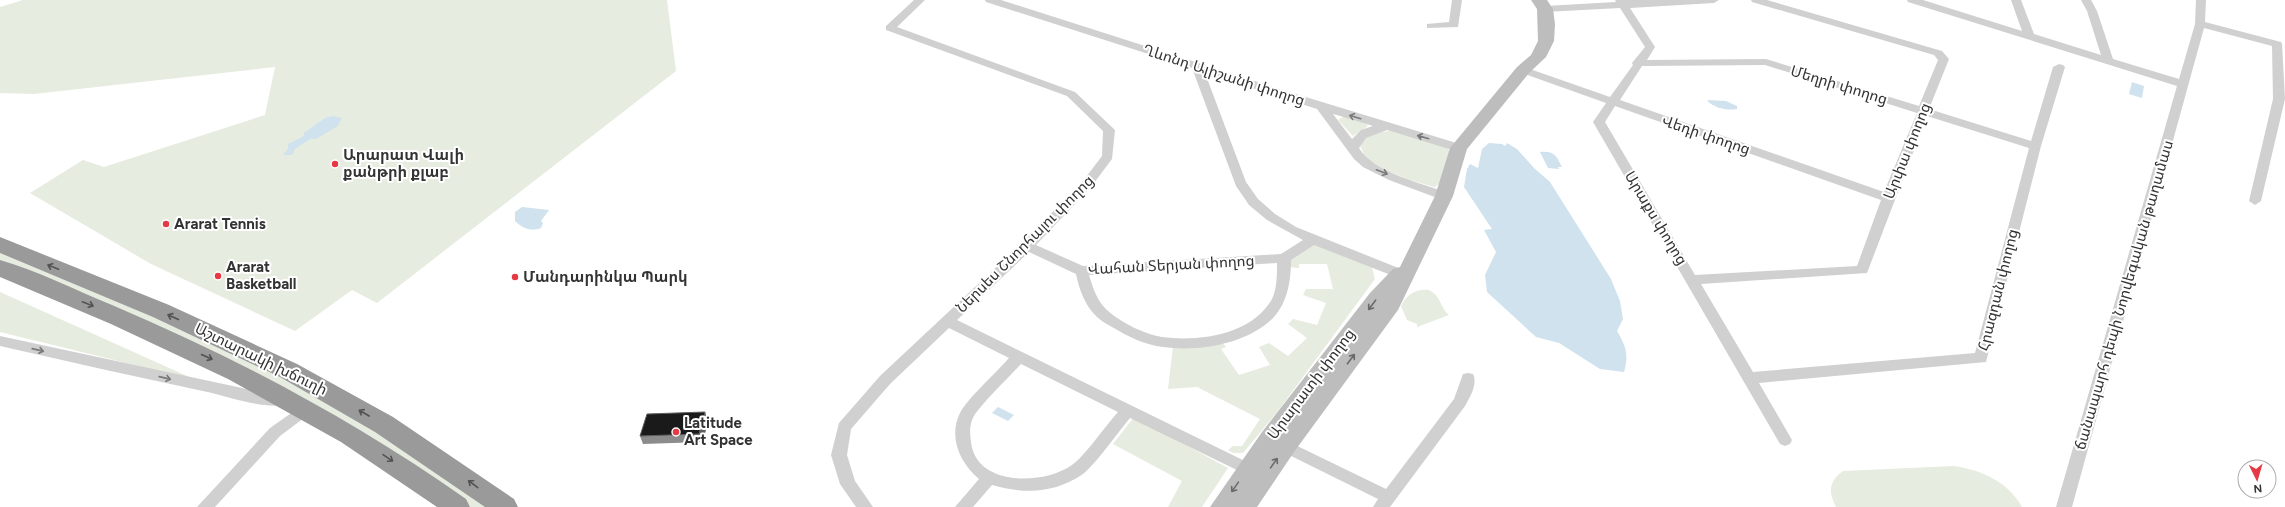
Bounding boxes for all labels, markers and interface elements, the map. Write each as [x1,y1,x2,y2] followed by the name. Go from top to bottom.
[1141,40,1307,110] street label: Ղևոնդ Ալիշանի փողոց
[1788,62,1890,108] street label: Մեղրի փողոց
[1879,100,1935,202] street label: Արփա փողոց
[1659,111,1753,159] street label: Վեդի փողոց
[1348,113,1361,120] one-way arrow
[1417,133,1430,140] one-way arrow
[2071,138,2177,452] street label: ճանապարհ դեպի Նորվեգական թաղամաս
[343,146,464,181] place label: Արարատ Վալի քանթրի քլաբ
[330,159,340,169] marker: Արարատ Վալի քանթրի քլաբ
[1375,168,1387,176] one-way arrow
[1621,168,1691,268] street label: Արաքս փողոց
[952,171,1098,317] street label: Ներսես Շնորհալու փողոց
[174,215,266,233] place label: Ararat Tennis
[161,219,171,229] marker: Ararat Tennis
[1974,227,2022,353] street label: Հրազդան փողոց
[1087,252,1255,278] street label: Վահան Տերյան փողոց
[226,258,297,293] place label: Ararat Basketball
[48,262,60,270] one-way arrow
[523,268,688,286] place label: Մանդարինկա Պարկ
[213,271,223,281] marker: Ararat Basketball
[510,272,520,282] marker: Մանդարինկա Պարկ
[1368,299,1376,310] one-way arrow
[81,301,93,308] one-way arrow
[168,313,180,320] one-way arrow
[192,319,330,399] street label: Աշտարակի խճուղի
[1263,325,1359,443] street label: Արարատի փողոց
[31,346,44,354] one-way arrow
[1347,353,1355,364] one-way arrow
[200,354,212,361] one-way arrow
[158,374,171,382] one-way arrow
[358,408,370,416] one-way arrow
[684,414,753,449] place label: Latitude Art Space
[671,427,681,437] marker: Latitude Art Space
[382,454,393,462] one-way arrow
[1270,458,1278,469] one-way arrow
[2237,459,2277,499] north arrow
[468,479,479,488] one-way arrow
[1231,481,1239,492] one-way arrow
[2253,482,2263,495] text: N

